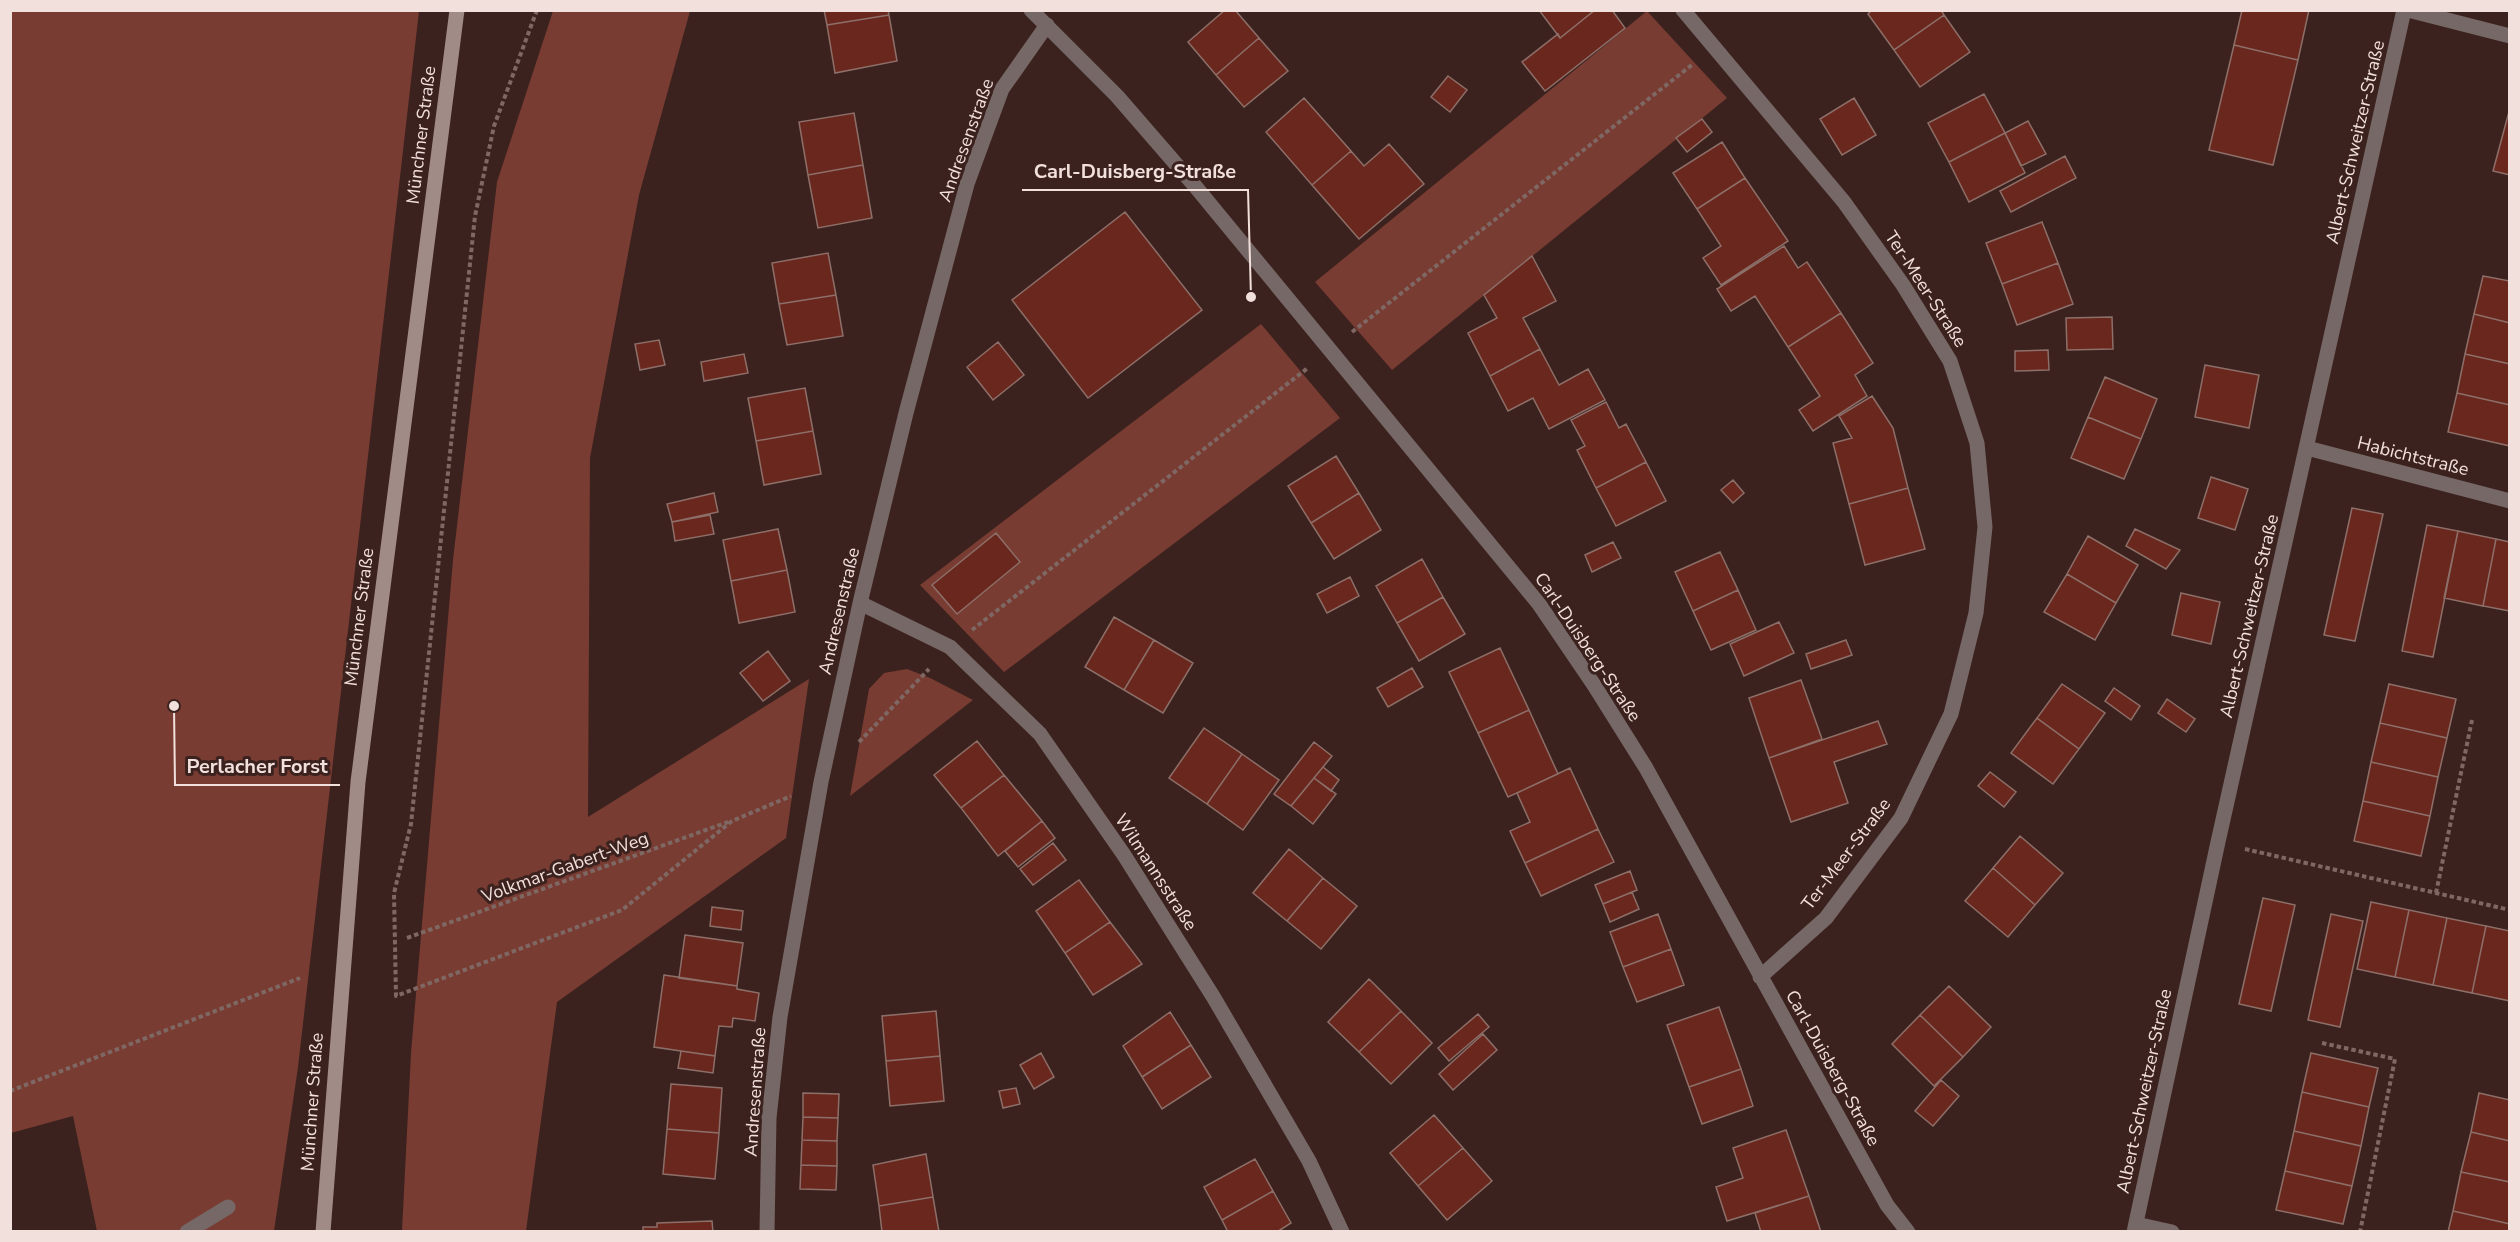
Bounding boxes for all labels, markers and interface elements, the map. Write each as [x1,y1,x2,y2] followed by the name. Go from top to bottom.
[2320,38,2390,246] street label: Albert-Schweitzer-Straße
[401,65,441,205] street label: Münchner Straße
[933,75,999,205] street label: Andresenstraße
[1022,152,1248,190] callout: Carl-Duisberg-Straße
[1034,158,1236,185] text: Carl-Duisberg-Straße
[1879,226,1973,352] street label: Ter-Meer-Straße
[2355,431,2471,481] street label: Habichtstraße
[2214,512,2284,720] street label: Albert-Schweitzer-Straße
[813,545,865,677] street label: Andresenstraße
[339,547,379,687] street label: Münchner Straße
[1529,568,1647,726] street label: Carl-Duisberg-Straße
[175,747,340,785] callout: Perlacher Forst
[186,753,328,780] text: Perlacher Forst
[1796,793,1896,915] street label: Ter-Meer-Straße
[1109,809,1203,935] street label: Wilmannsstraße
[477,826,652,909] street label: Volkmar-Gabert-Weg
[1780,986,1886,1150] street label: Carl-Duisberg-Straße
[2111,987,2177,1195] street label: Albert-Schweitzer-Straße
[739,1027,771,1157] street label: Andresenstraße
[295,1032,329,1172] street label: Münchner Straße

